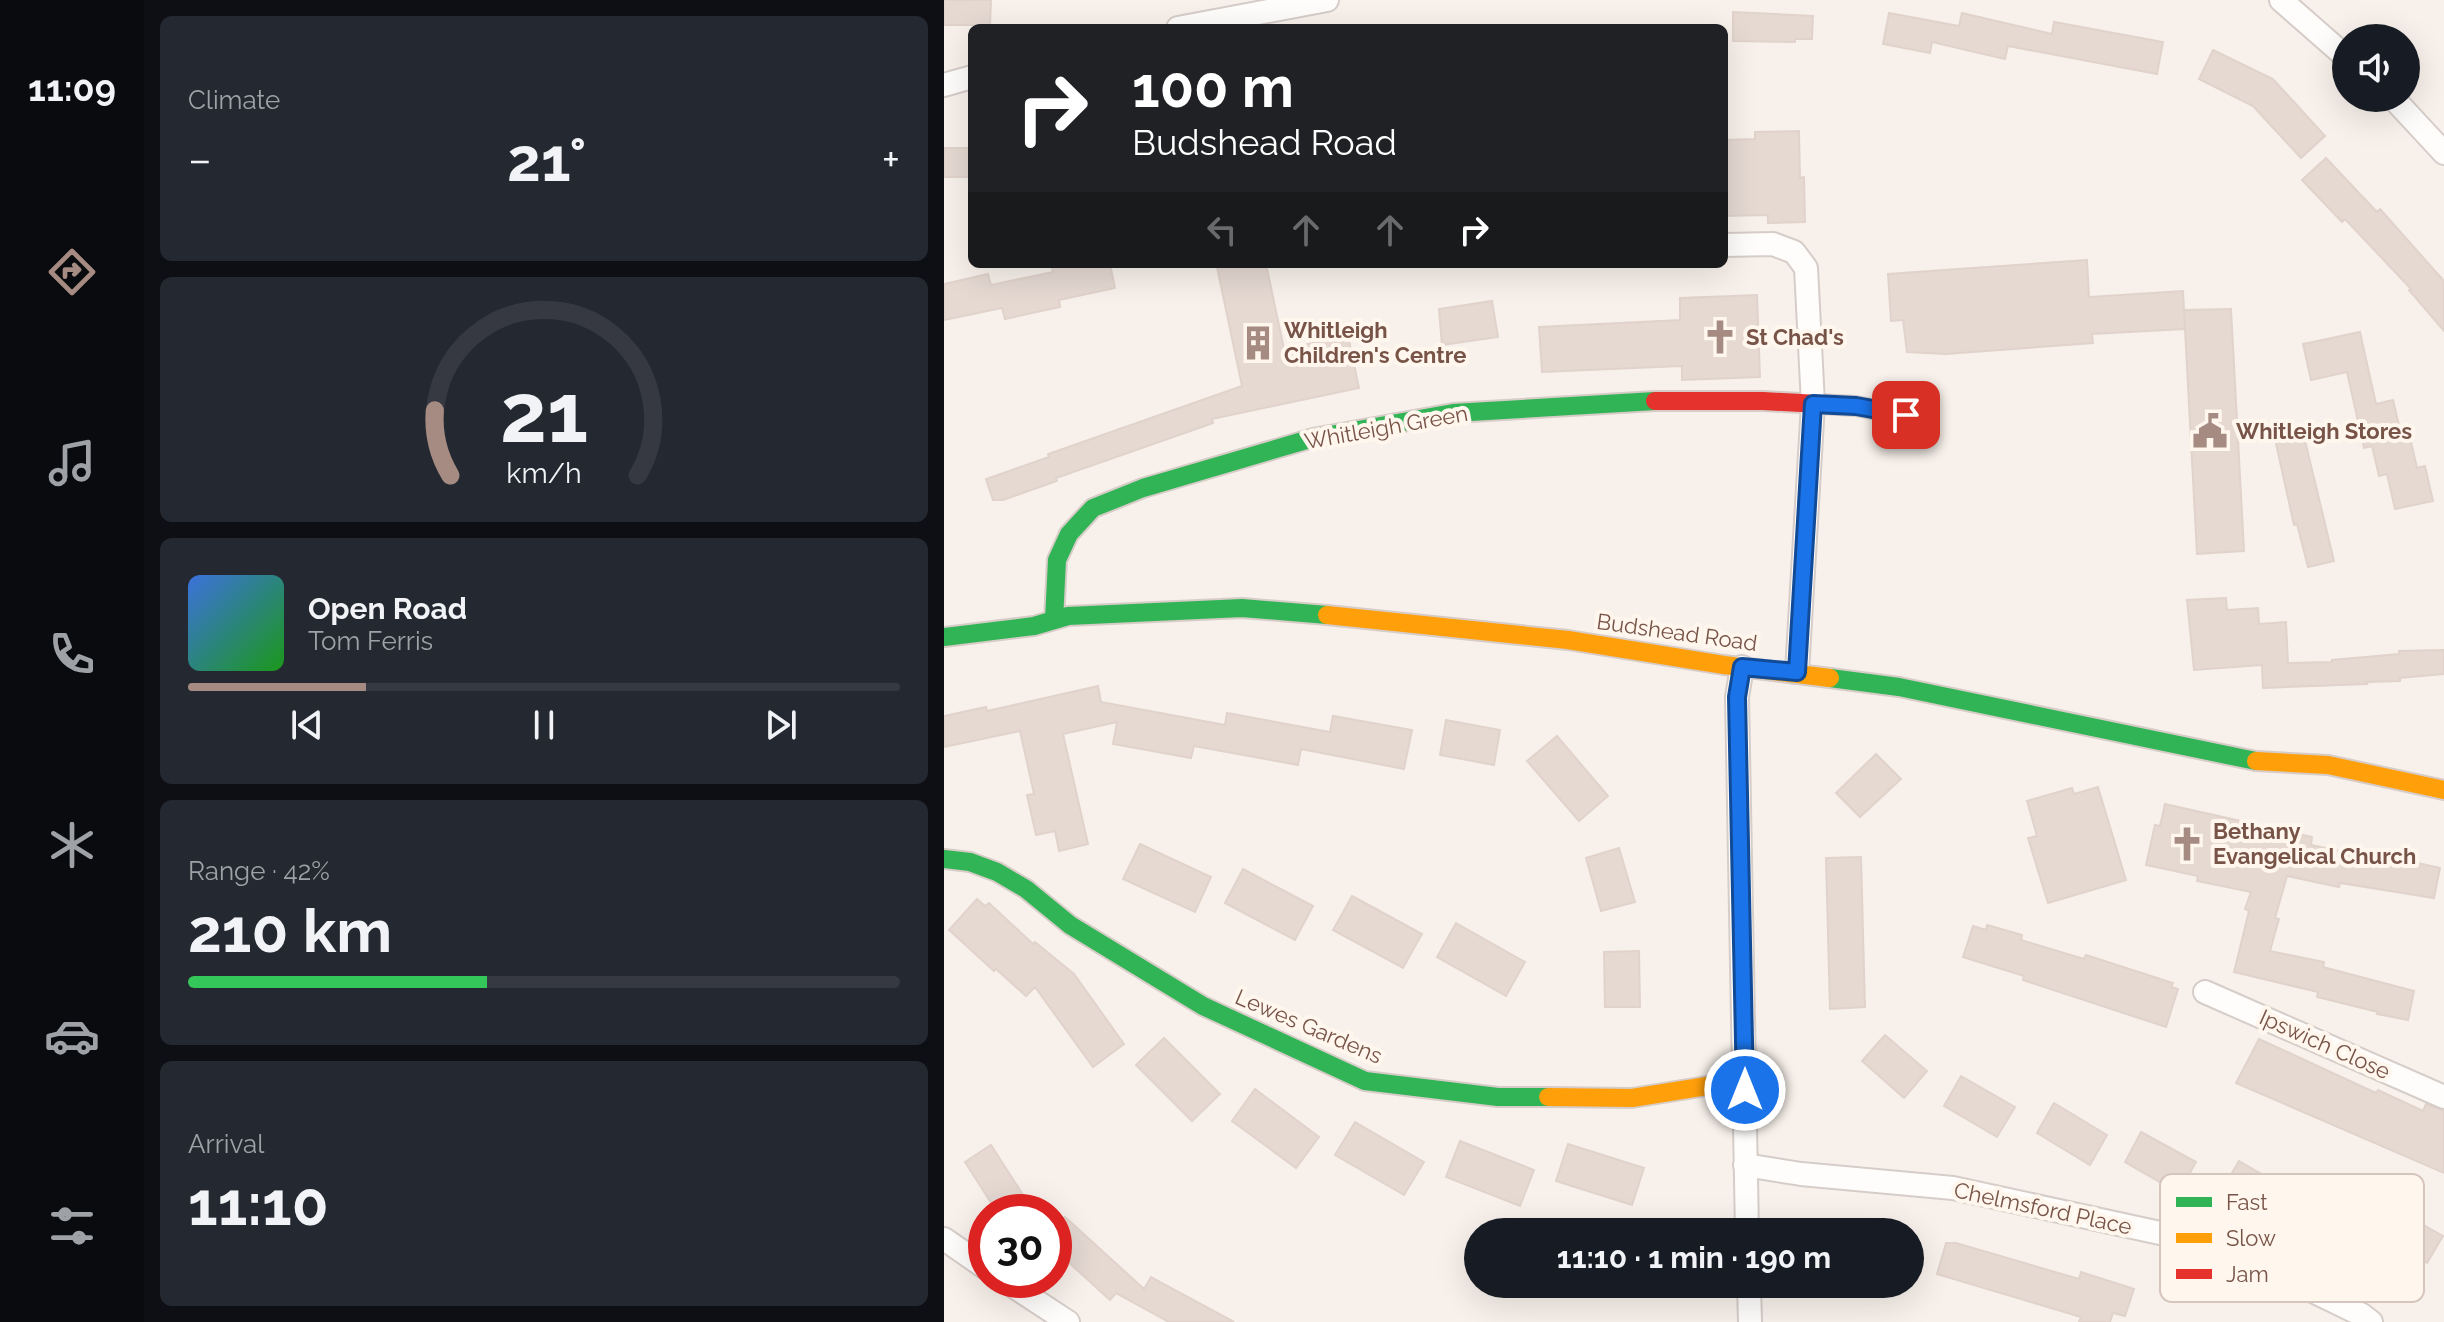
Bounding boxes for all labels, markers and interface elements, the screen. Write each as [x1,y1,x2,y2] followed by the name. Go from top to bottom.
[2332,24,2420,112] map controls
[2332,24,2420,112] button: sound
[1132,54,1294,120] text: 100 m
[1000,56,1104,160] icon: right
[28,67,116,109] text: 11:09
[188,85,280,115] text: Climate
[1132,121,1397,163] text: Budshead Road
[507,125,586,195] text: 21°
[188,134,212,185] text: −
[882,134,900,185] text: +
[1200,208,1244,252] icon: left
[1284,208,1328,252] icon: ahead
[1368,208,1412,252] icon: ahead
[1452,208,1496,252] icon: right
[44,244,100,300] icon: directions
[1284,317,1466,368] place label: Whitleigh Children's Centre
[1701,318,1739,356] church icon: St Chad's
[1239,324,1277,362] building icon: Whitleigh Children's Centre
[1746,324,1844,350] place label: St Chad's
[500,363,588,460] text: 21
[1872,381,1940,449] pin
[1884,393,1928,437] icon: arrive
[1302,400,1470,454] street label: Whitleigh Green
[2191,412,2229,450] public building icon: Whitleigh Stores
[2236,418,2412,444] place label: Whitleigh Stores
[44,435,100,491] icon: music
[506,456,582,490] text: km/h
[308,591,467,626] text: Open Road
[1595,608,1759,656] street label: Budshead Road
[44,626,100,682] icon: phone
[308,626,433,656] text: Tom Ferris
[285,703,329,747] icon: previous
[522,703,566,747] icon: pause
[759,703,803,747] icon: next
[44,817,100,873] icon: climate
[2213,818,2416,869] place label: Bethany Evangelical Church
[2168,825,2206,863] church icon: Bethany Evangelical Church
[188,856,330,886] text: Range · 42%
[188,896,392,966] text: 210 km
[1232,983,1386,1069] street label: Lewes Gardens
[2256,1004,2394,1084] street label: Ipswich Close
[44,1008,100,1064] icon: car
[1703,1048,1787,1132] position arrow
[188,1129,264,1159] text: Arrival
[188,1169,329,1239] text: 11:10
[2160,1174,2424,1302] legend
[1952,1176,2134,1240] street label: Chelmsford Place
[2226,1189,2268,1215] text: Fast
[968,1194,1072,1298] speed limit sign: 30
[44,1198,100,1254] icon: filters
[2226,1225,2276,1251] text: Slow
[1557,1240,1831,1275] text: 11:10 · 1 min · 190 m
[2226,1261,2269,1287] text: Jam

